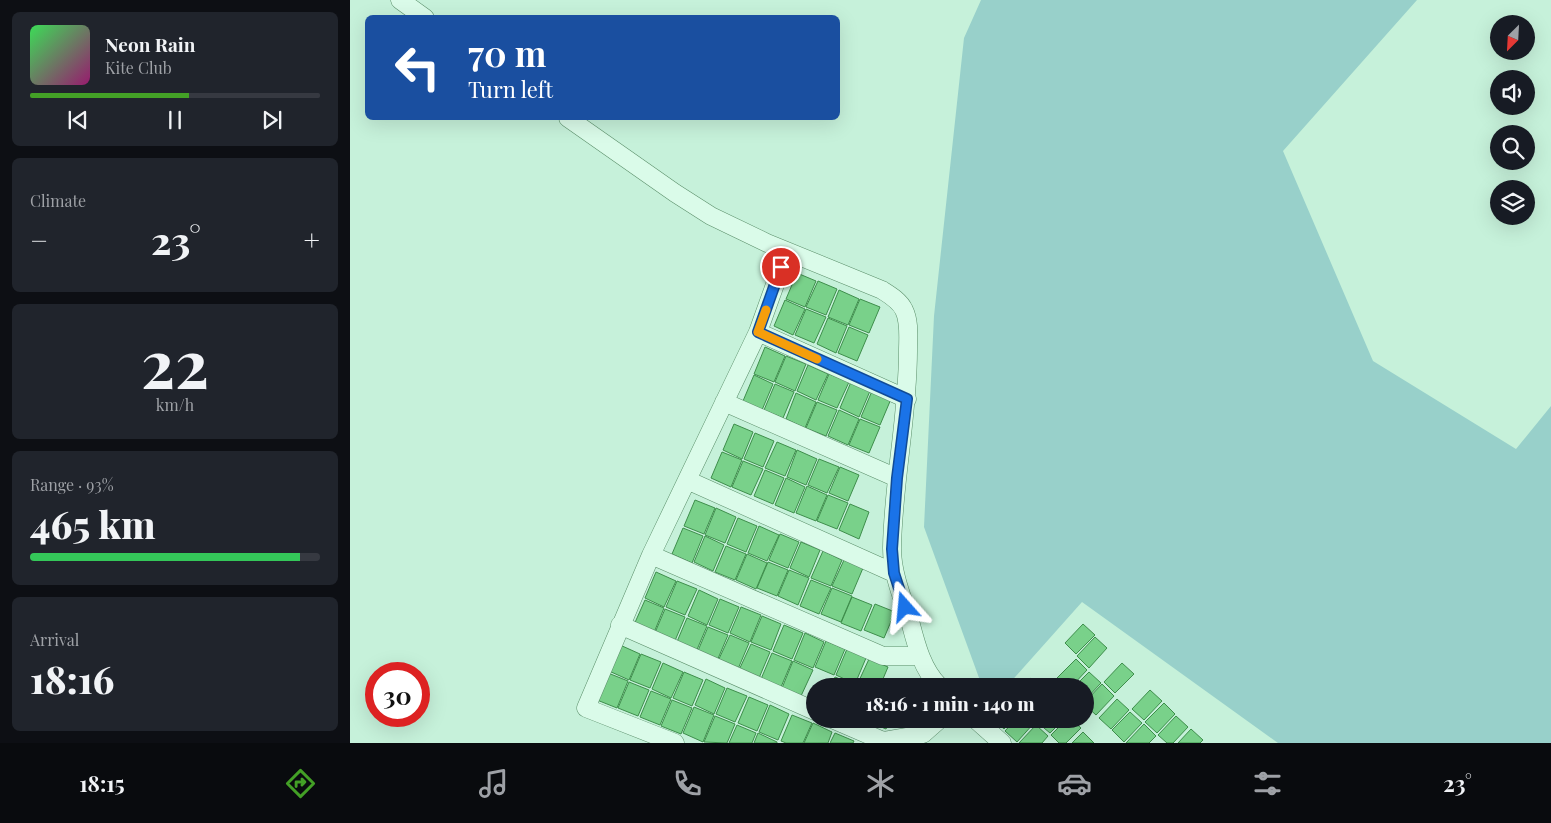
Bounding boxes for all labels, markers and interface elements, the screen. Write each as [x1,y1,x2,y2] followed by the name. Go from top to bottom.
[1490,15,1535,60] north arrow
[1490,15,1535,225] map controls
[468,29,546,76] text: 70 m
[105,31,195,57] text: Neon Rain
[385,35,450,100] icon: left
[105,57,172,78] text: Kite Club
[1490,70,1535,115] button: sound
[468,74,553,104] text: Turn left
[64,106,92,134] icon: previous
[161,106,189,134] icon: pause
[258,106,286,134] icon: next
[1490,125,1535,170] button: search
[1490,180,1535,225] button: layers
[30,190,86,211] text: Climate
[151,214,201,265] text: 23°
[30,221,48,258] text: −
[304,221,320,258] text: +
[760,246,802,288] pin
[767,253,795,281] icon: arrive
[141,318,209,404] text: 22
[156,394,194,415] text: km/h
[30,474,114,495] text: Range · 93%
[30,498,155,549] text: 465 km
[878,580,930,632] position arrow
[30,629,79,650] text: Arrival
[30,653,115,704] text: 18:16
[365,662,430,727] speed limit sign: 30
[865,690,1035,716] text: 18:16 · 1 min · 140 m
[283,766,318,801] icon: directions
[476,766,511,801] icon: music
[670,766,705,801] icon: phone
[863,766,898,801] icon: climate
[1057,766,1092,801] icon: car
[1250,766,1285,801] icon: filters
[79,768,125,798] text: 18:15
[1443,768,1472,798] text: 23°

